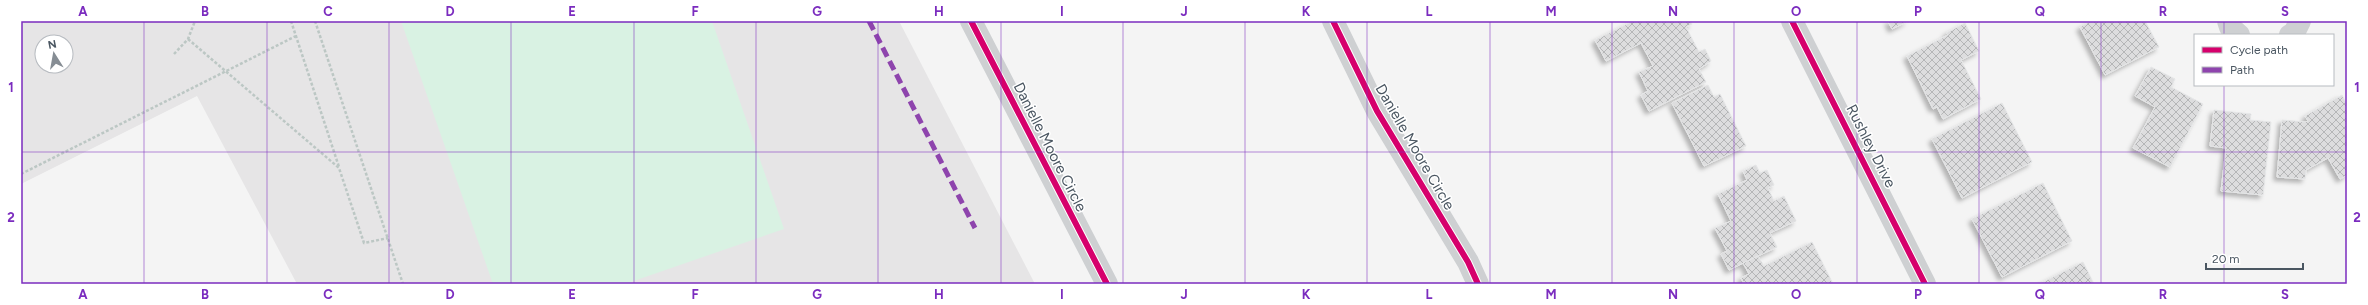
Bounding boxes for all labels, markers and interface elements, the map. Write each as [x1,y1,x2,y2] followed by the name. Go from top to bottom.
[78,4,88,19] text: A
[201,4,209,19] text: B
[323,4,333,19] text: C
[445,4,455,19] text: D
[568,4,576,19] text: E
[691,4,699,19] text: F
[812,4,822,19] text: G
[934,4,944,19] text: H
[1060,4,1064,19] text: I
[1180,4,1188,19] text: J
[1302,4,1311,19] text: K
[1426,4,1433,19] text: L
[1545,4,1557,19] text: M
[1668,4,1678,19] text: N
[1791,4,1801,19] text: O
[1914,4,1922,19] text: P
[2035,4,2045,19] text: Q
[2159,4,2168,19] text: R
[2281,4,2289,19] text: S
[34,34,74,74] north arrow
[2194,34,2334,86] legend
[47,37,58,52] text: N
[2230,43,2288,57] text: Cycle path
[2230,63,2254,77] text: Path
[1010,79,1090,215] street label: Danielle Moore Circle
[8,80,14,95] text: 1
[2354,80,2360,95] text: 1
[1372,81,1458,213] street label: Danielle Moore Circle
[1842,102,1900,190] street label: Rushley Drive
[7,210,15,225] text: 2
[2353,210,2361,225] text: 2
[2206,245,2303,271] scale bar
[2212,252,2240,266] text: 20 m
[78,287,88,302] text: A
[201,287,209,302] text: B
[323,287,333,302] text: C
[445,287,455,302] text: D
[568,287,576,302] text: E
[691,287,699,302] text: F
[812,287,822,302] text: G
[934,287,944,302] text: H
[1060,287,1064,302] text: I
[1180,287,1188,302] text: J
[1302,287,1311,302] text: K
[1426,287,1433,302] text: L
[1545,287,1557,302] text: M
[1668,287,1678,302] text: N
[1791,287,1801,302] text: O
[1914,287,1922,302] text: P
[2035,287,2045,302] text: Q
[2159,287,2168,302] text: R
[2281,287,2289,302] text: S

